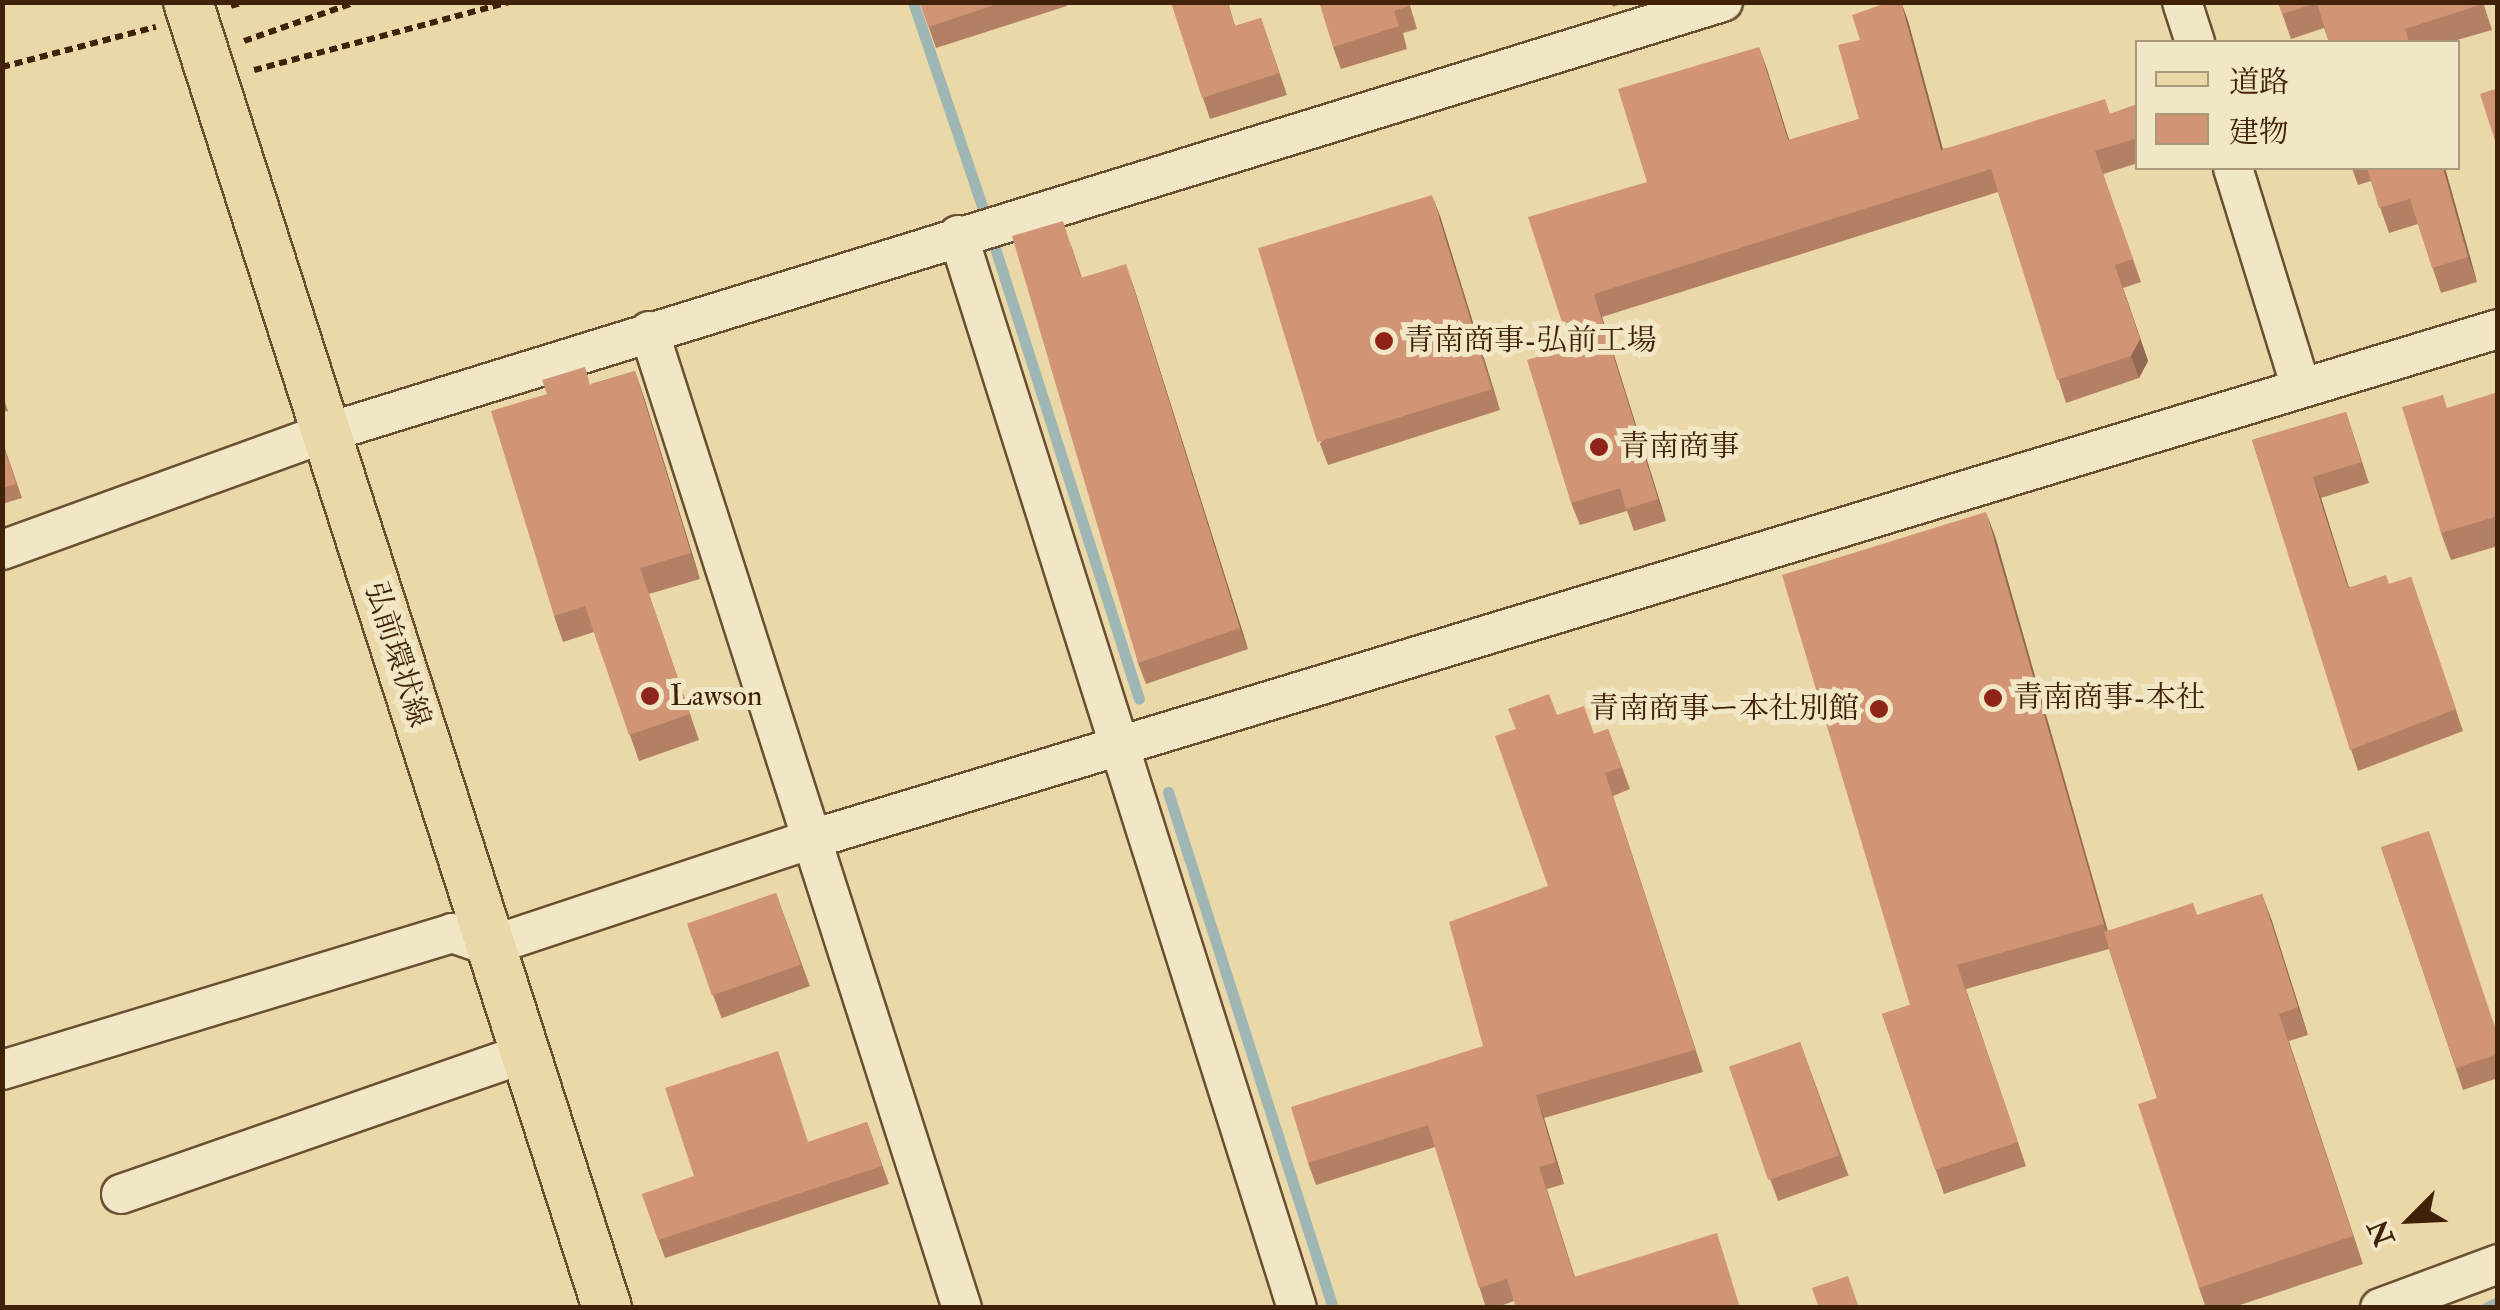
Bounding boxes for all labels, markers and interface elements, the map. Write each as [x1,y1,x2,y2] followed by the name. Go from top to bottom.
[2135,40,2460,170] legend
[2229,64,2289,101] text: 道路
[2229,114,2289,151] text: 建物
[1404,323,1657,359] place label: 青南商事-弘前工場
[1373,330,1395,352] marker: 青南商事-弘前工場
[1619,429,1739,465] place label: 青南商事
[1588,436,1610,458] marker: 青南商事
[357,578,437,732] street label: 弘前環状線
[670,678,762,714] place label: Lawson
[2013,680,2206,716] place label: 青南商事-本社
[639,685,661,707] marker: Lawson
[1982,687,2004,709] marker: 青南商事-本社
[1589,691,1859,727] place label: 青南商事ー本社別館
[1868,698,1890,720] marker: 青南商事ー本社別館
[2360,1170,2460,1270] north arrow
[2361,1214,2403,1251] text: N

